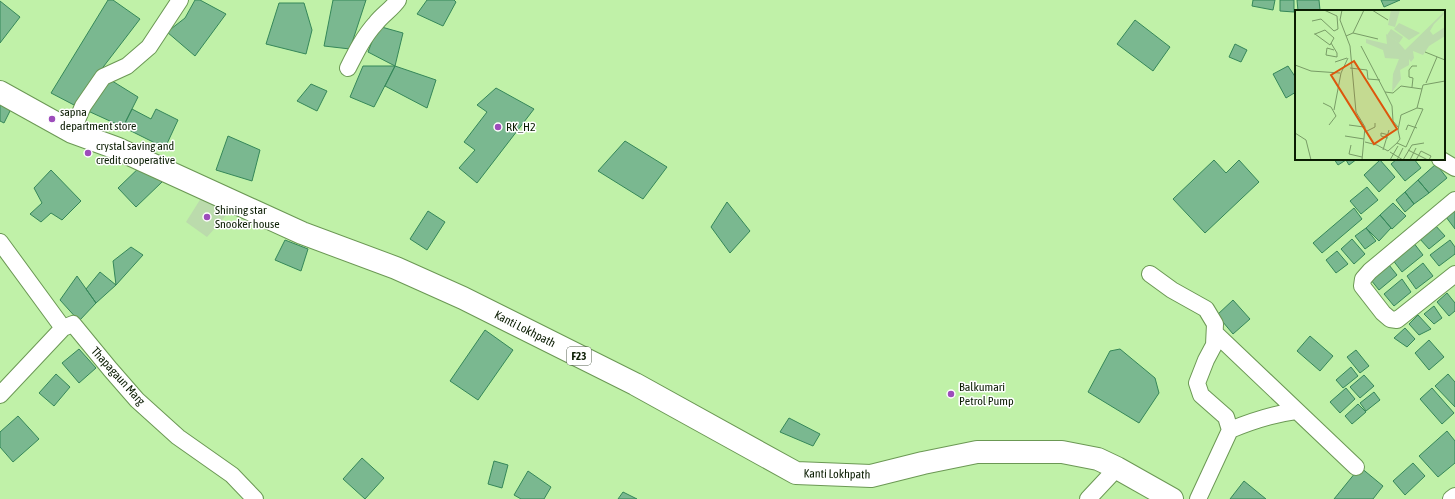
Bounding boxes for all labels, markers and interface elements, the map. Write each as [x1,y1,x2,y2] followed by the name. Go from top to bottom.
[1295,10,1445,160] inset map
[60,105,137,133] place label: sapna department store
[47,114,57,124] marker: sapna department store
[506,120,536,134] place label: RK_H2
[493,122,503,132] marker: RK_H2
[96,139,175,167] place label: crystal saving and credit cooperative
[83,148,93,158] marker: crystal saving and credit cooperative
[215,203,280,231] place label: Shining star Snooker house
[202,212,212,222] marker: Shining star Snooker house
[492,308,558,350] street label: Kanti Lokhpath
[88,344,148,409] street label: Thapagaun Marg
[567,347,591,365] road number: F23
[959,380,1014,408] place label: Balkumari Petrol Pump
[946,389,956,399] marker: Balkumari Petrol Pump
[803,466,871,482] street label: Kanti Lokhpath

